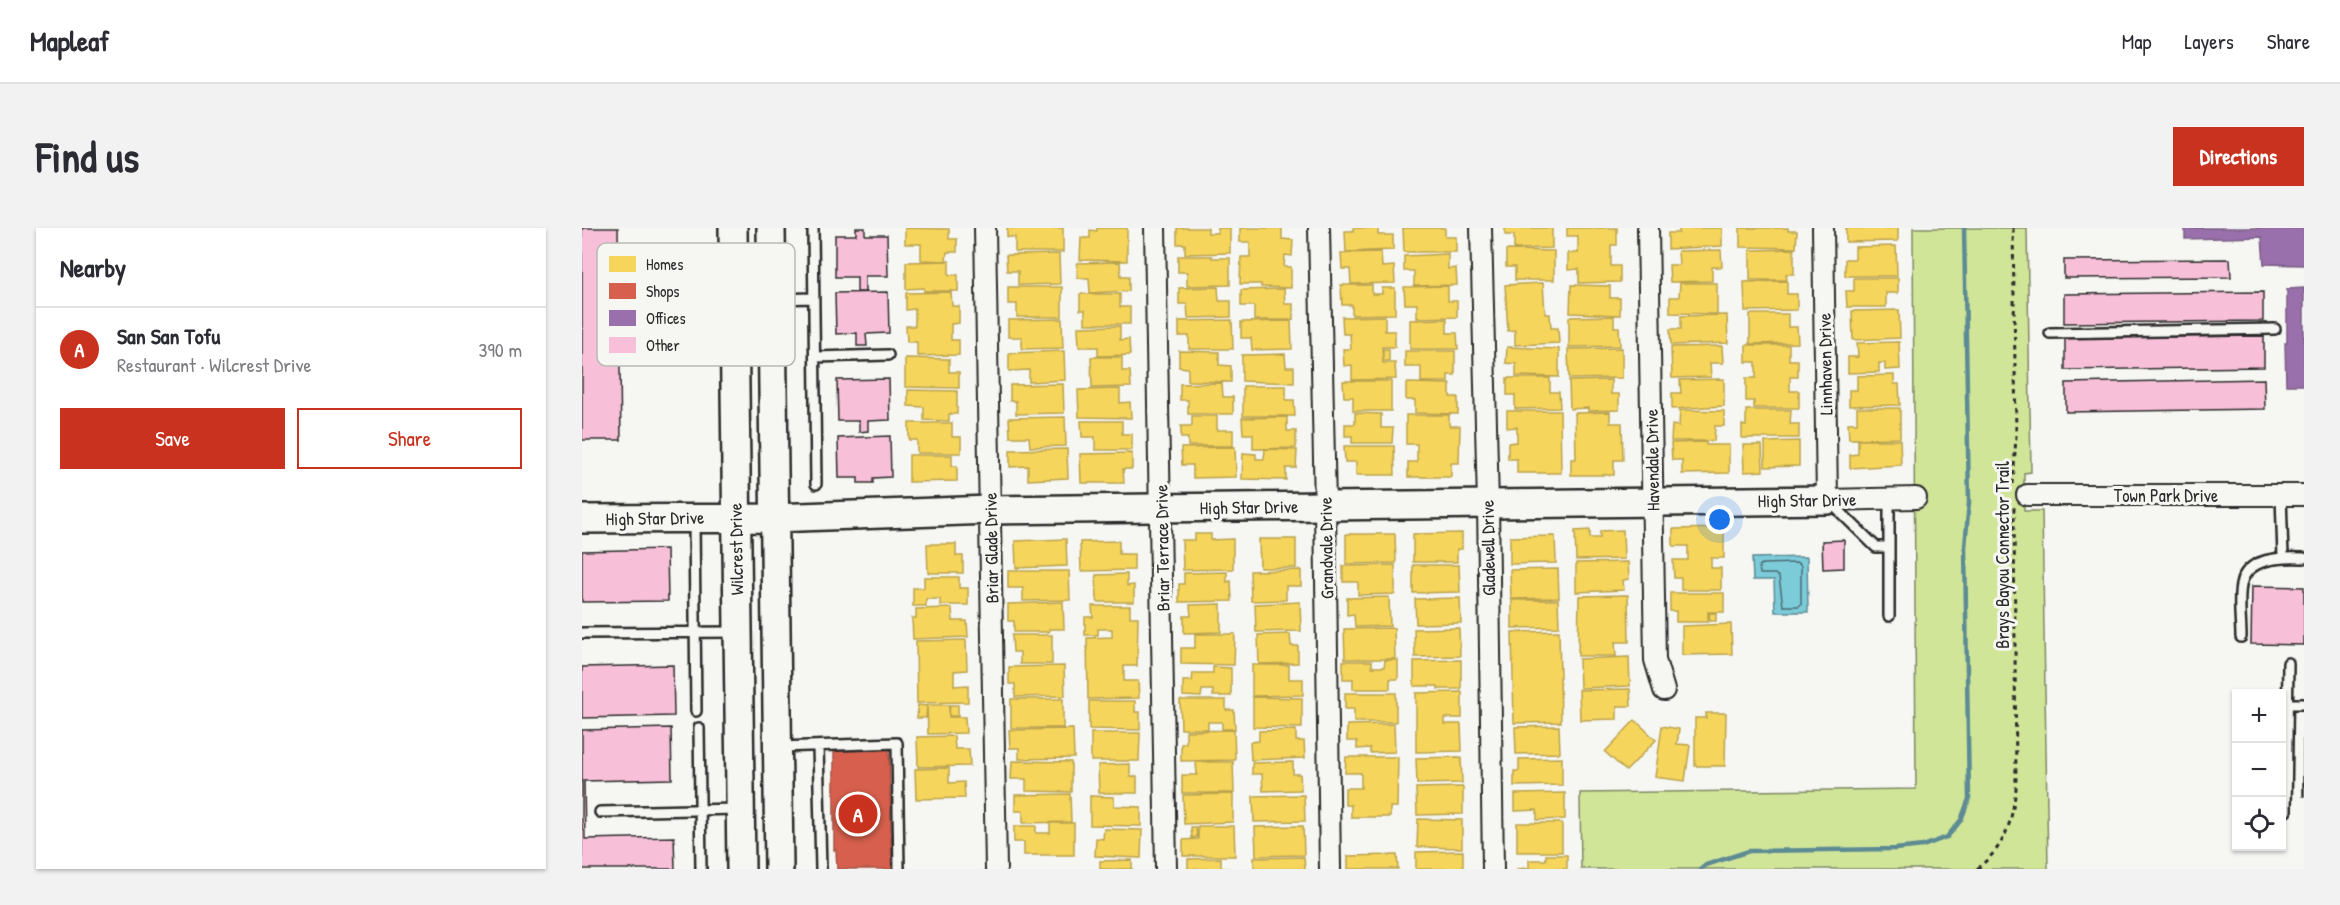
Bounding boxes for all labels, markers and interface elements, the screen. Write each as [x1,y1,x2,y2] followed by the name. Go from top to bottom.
[30,22,109,60] text: Mapleaf
[2122,27,2151,56] text: Map
[2184,27,2234,56] text: Layers
[2267,27,2310,56] text: Share
[2173,127,2304,186] button: Directions
[36,128,139,185] text: Find us
[597,243,795,366] legend
[60,250,126,285] text: Nearby
[646,253,683,275] text: Homes
[646,280,680,302] text: Shops
[646,307,686,329] text: Offices
[1812,313,1838,415] street label: Linnhaven Drive
[117,321,220,351] text: San San Tofu
[646,334,680,356] text: Other
[75,336,84,363] text: A
[479,336,522,363] text: 390 m
[117,351,311,378] text: Restaurant · Wilcrest Drive
[60,408,285,469] button: Save
[297,408,522,469] button: Share
[1639,409,1665,511] street label: Havendale Drive
[1990,461,2015,649] street label: Brays Bayou Connector Trail
[2114,483,2218,508] street label: Town Park Drive
[1148,484,1176,612] street label: Briar Terrace Drive
[1757,487,1857,513] street label: High Star Drive
[978,492,1004,604] street label: Briar Glade Drive
[1199,494,1299,520] street label: High Star Drive
[1313,497,1339,599] street label: Grandvale Drive
[1475,500,1501,596] street label: Gladewell Drive
[723,503,749,595] street label: Wilcrest Drive
[605,505,705,531] street label: High Star Drive
[1705,505,1734,534] your location
[2232,689,2286,851] map controls
[2232,689,2286,743] button: +
[2232,743,2286,797] button: −
[838,792,878,836] pin: A
[2232,797,2286,851] button: locate

